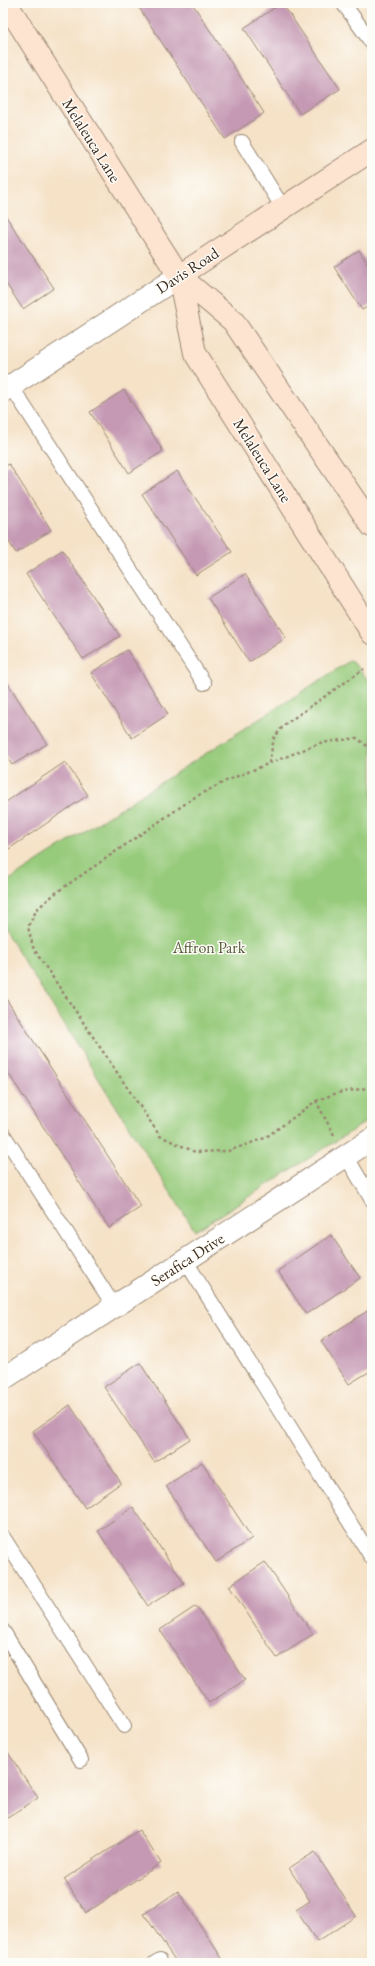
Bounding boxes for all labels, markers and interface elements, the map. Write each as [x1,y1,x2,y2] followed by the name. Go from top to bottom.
[57,94,126,186] street label: Melaleuca Lane
[152,242,223,299] street label: Davis Road
[228,414,297,506] street label: Melaleuca Lane
[172,937,246,958] park label: Affron Park
[146,1228,228,1291] street label: Serafica Drive

